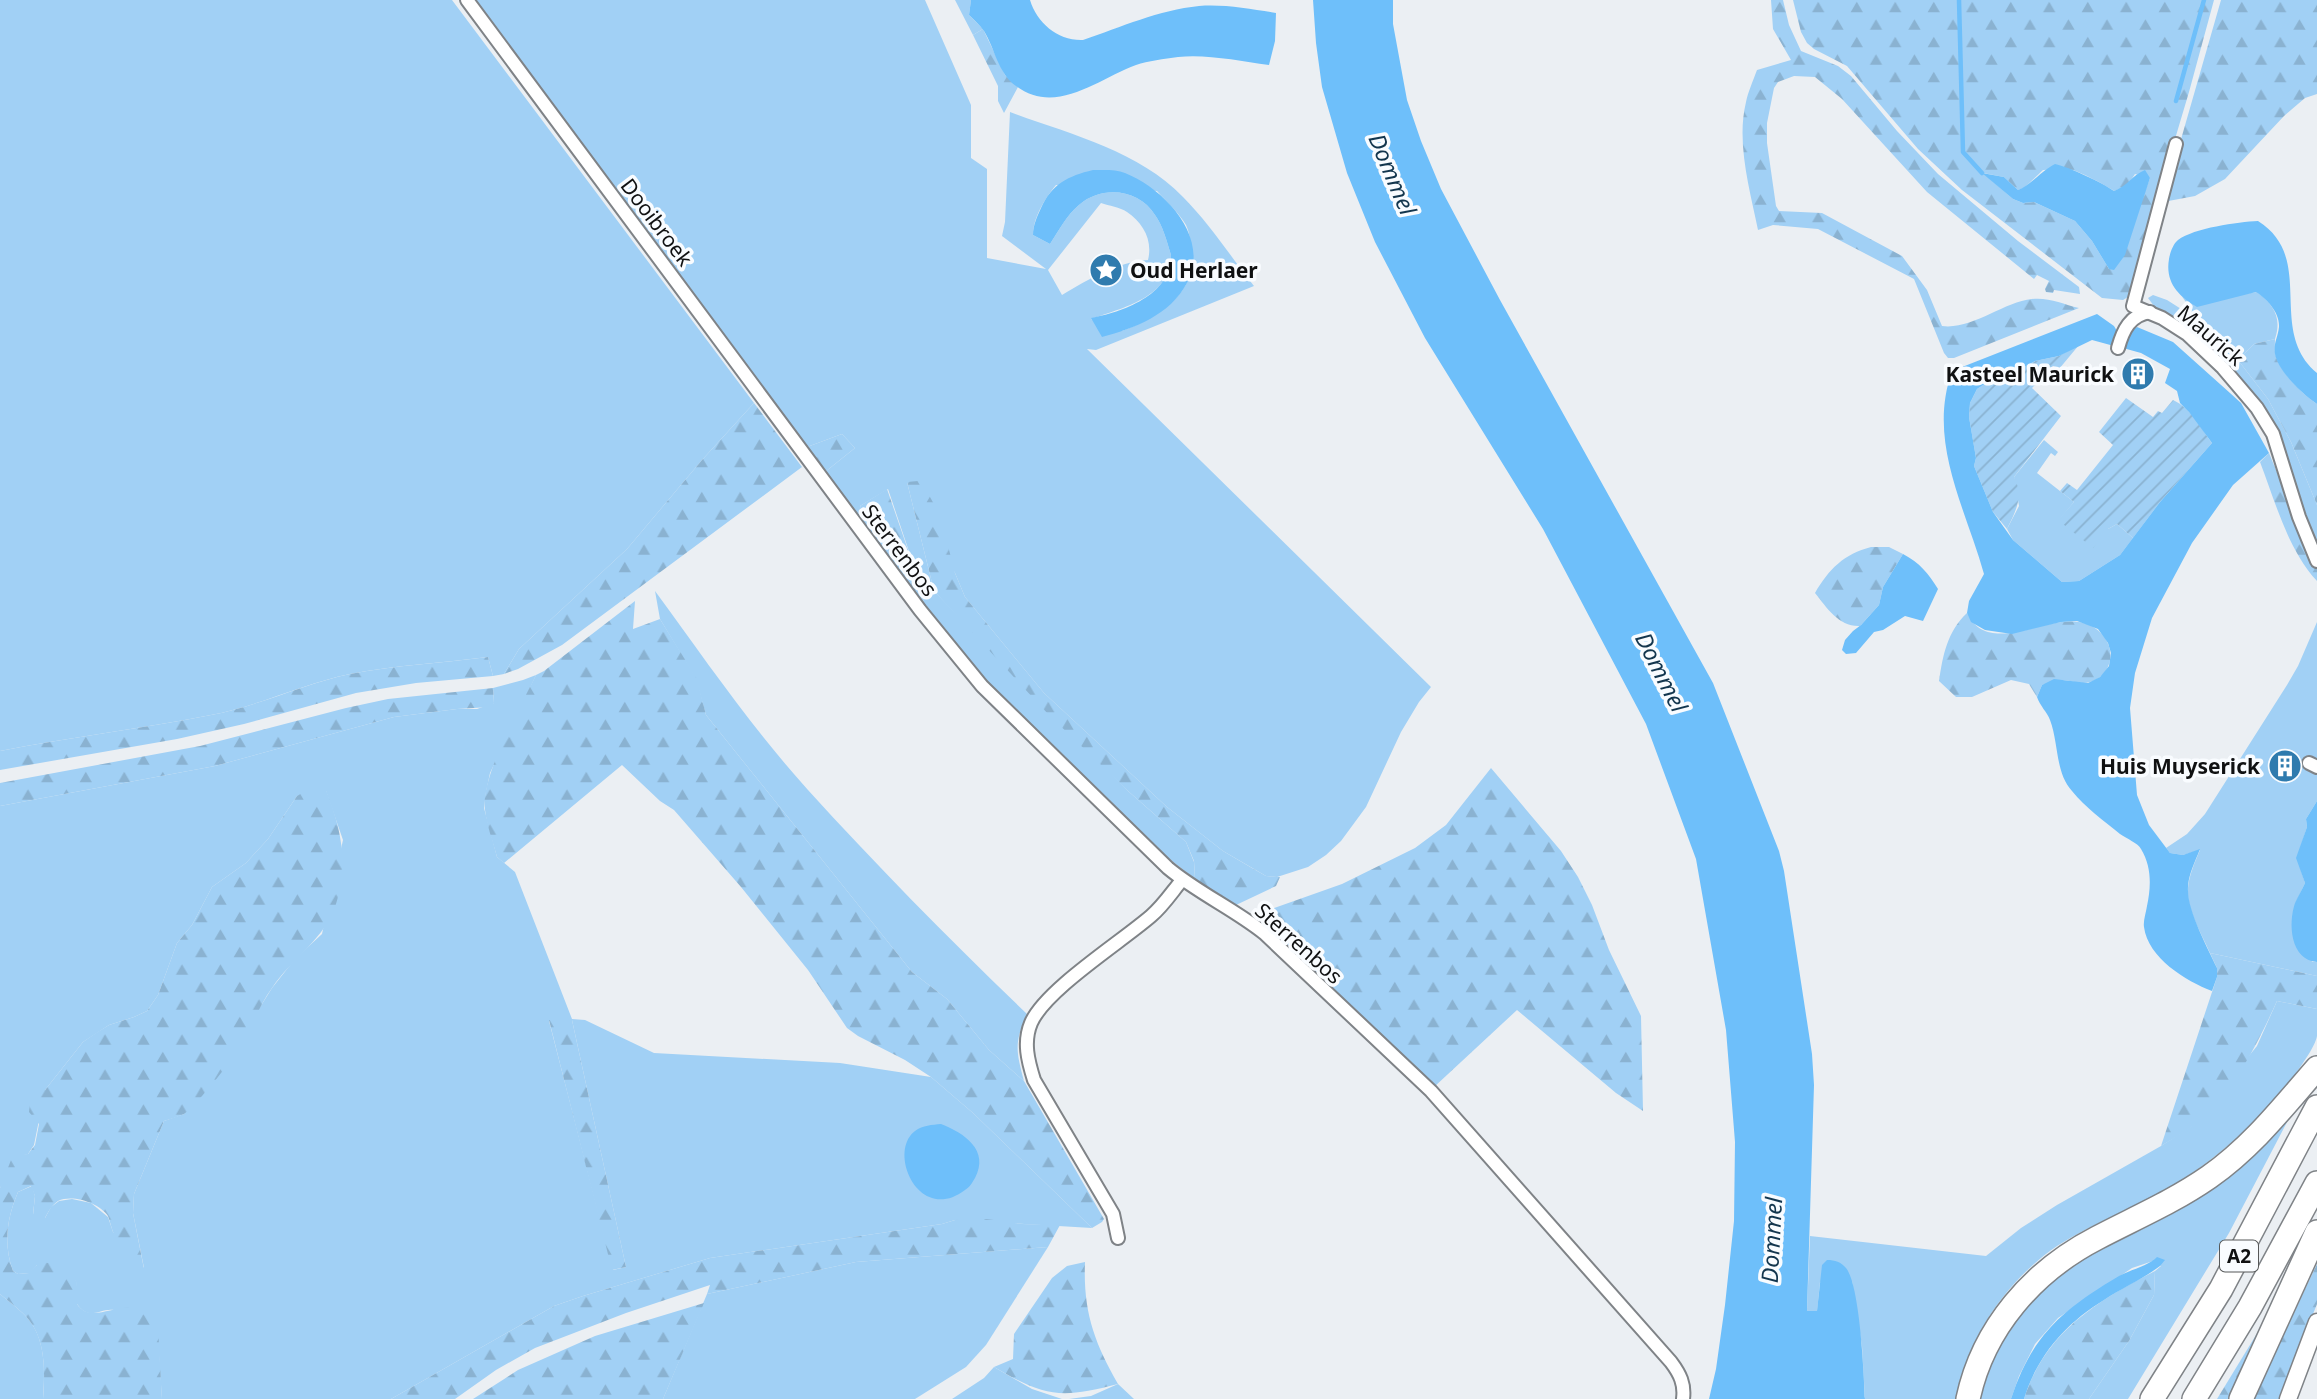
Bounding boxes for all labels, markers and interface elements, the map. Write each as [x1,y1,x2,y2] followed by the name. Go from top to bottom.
[1361,128,1425,221] water label: Dommel
[615,172,700,272] street label: Dooibroek
[1087,251,1125,289] place icon: Oud Herlaer
[1130,256,1258,284] place label: Oud Herlaer
[2172,298,2251,372] street label: Maurick
[2119,355,2157,393] building icon: Kasteel Maurick
[1945,360,2115,388] place label: Kasteel Maurick
[856,498,944,602] street label: Sterrenbos
[1628,626,1696,719] water label: Dommel
[2266,747,2304,785] building icon: Huis Muyserick
[2100,752,2261,780] place label: Huis Muyserick
[1249,896,1349,990] street label: Sterrenbos
[1753,1195,1789,1284] water label: Dommel
[2220,1240,2258,1272] road number: A2

